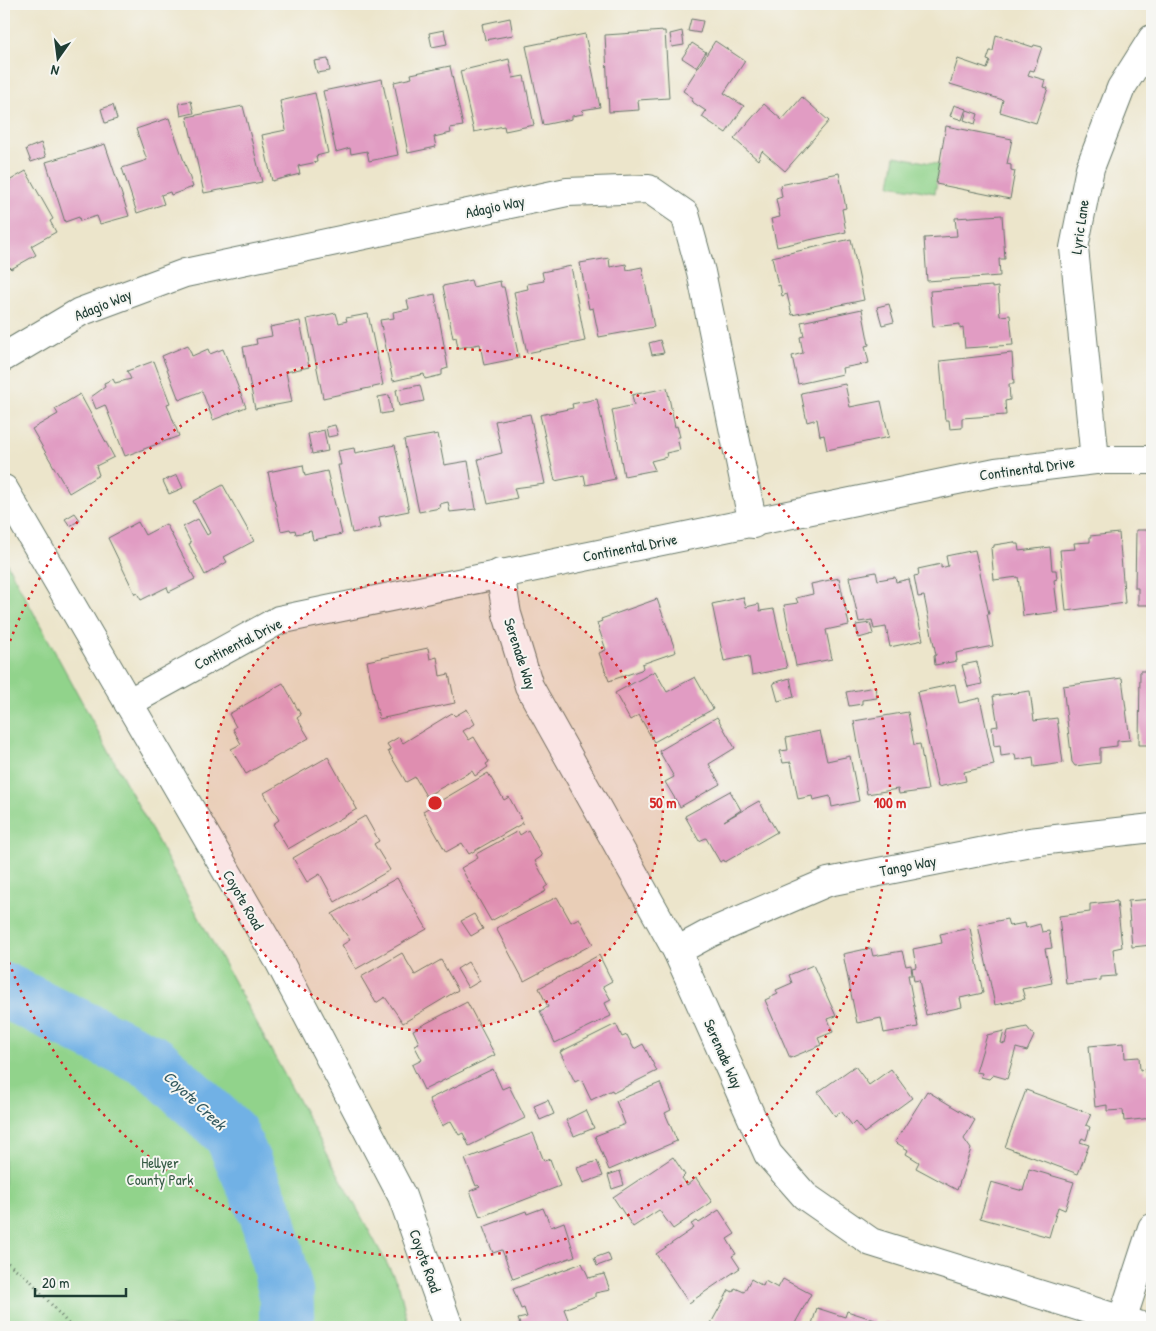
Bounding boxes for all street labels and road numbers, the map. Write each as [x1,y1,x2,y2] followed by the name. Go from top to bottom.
[463,190,526,223] street label: Adagio Way
[1065,198,1094,255] street label: Lyric Lane
[71,284,135,326] street label: Adagio Way
[978,451,1076,486] street label: Continental Drive
[581,528,679,567] street label: Continental Drive
[190,612,285,675] street label: Continental Drive
[499,615,542,692] street label: Serenade Way
[878,850,938,881] street label: Tango Way
[218,866,269,934] street label: Coyote Road
[699,1016,748,1092] street label: Serenade Way
[404,1226,447,1295] street label: Coyote Road

